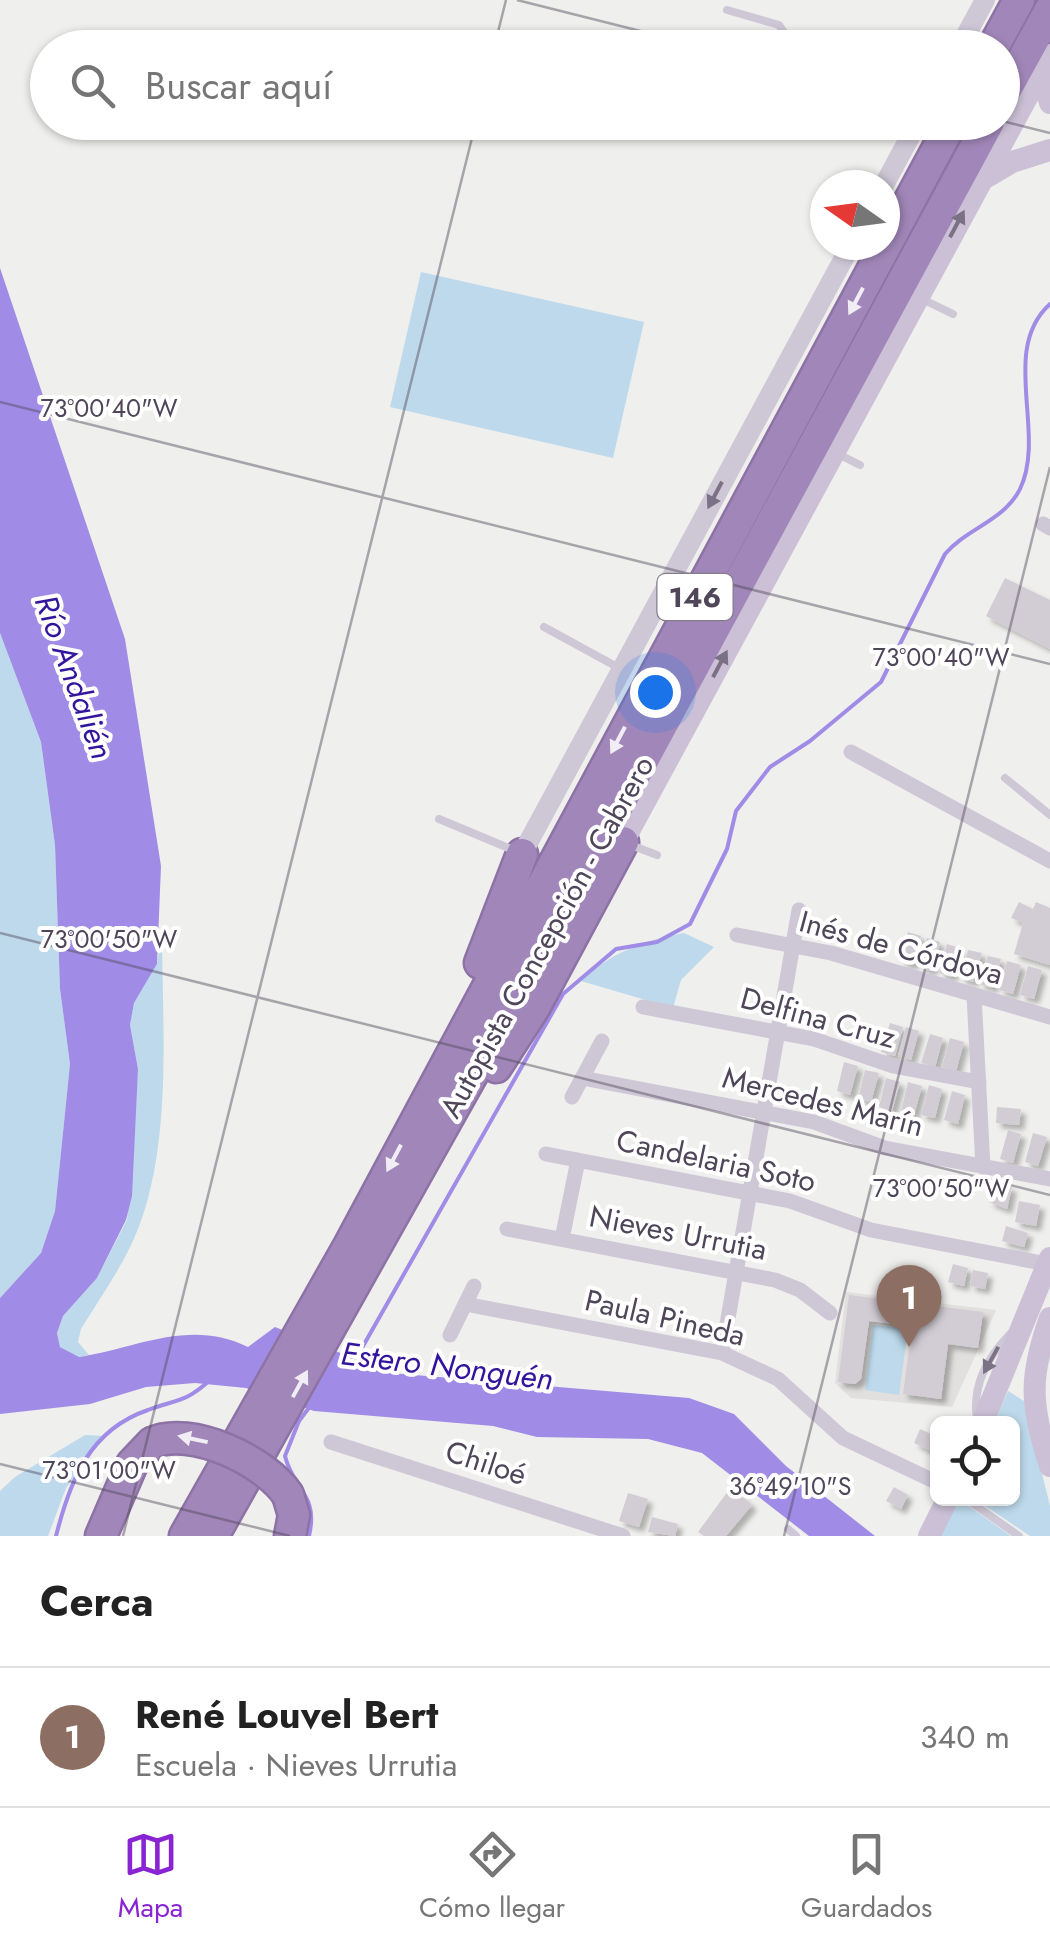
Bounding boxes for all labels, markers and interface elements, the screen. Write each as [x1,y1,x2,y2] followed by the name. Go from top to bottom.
[30,30,1020,140] search box
[65,58,120,113] icon: search
[145,58,332,113] text: Buscar aquí
[810,170,900,260] north arrow
[949,210,966,239] one-way arrow
[847,286,864,315] one-way arrow
[41,390,178,426] text: 73°00'40"W
[706,481,723,510] one-way arrow
[658,574,732,620] road number: 146
[23,588,125,766] water label: Río Andalién
[873,639,1010,675] text: 73°00'40"W
[711,650,728,679] one-way arrow
[630,667,681,718] your location
[609,726,626,755] one-way arrow
[429,748,664,1126] street label: Autopista Concepción - Cabrero
[795,900,1008,995] street label: Inés de Córdova
[41,921,177,957] text: 73°00'50"W
[736,976,901,1059] street label: Delfina Cruz
[718,1056,928,1147] street label: Mercedes Marín
[613,1118,820,1203] street label: Candelaria Soto
[386,1144,403,1173] one-way arrow
[873,1170,1009,1206] text: 73°00'50"W
[586,1194,770,1271] street label: Nieves Urrutia
[876,1264,942,1347] pin: 1
[581,1278,749,1357] street label: Paula Pineda
[338,1330,556,1402] water label: Estero Nonguén
[982,1346,999,1375] one-way arrow
[292,1370,309,1399] one-way arrow
[930,1416,1020,1506] map controls
[930,1416,1020,1506] button: locate
[440,1429,532,1496] street label: Chiloé
[177,1431,208,1447] one-way arrow
[42,1452,176,1488] text: 73°01'00"W
[729,1468,851,1504] text: 36°49'10"S
[40,1571,154,1632] text: Cerca
[135,1687,438,1742] text: René Louvel Bert
[64,1714,81,1760] text: 1
[920,1714,1010,1760] text: 340 m
[135,1742,458,1788] text: Escuela · Nieves Urrutia
[118,1827,183,1928] tab: Mapa
[419,1827,565,1928] tab: Cómo llegar
[801,1827,932,1928] tab: Guardados

